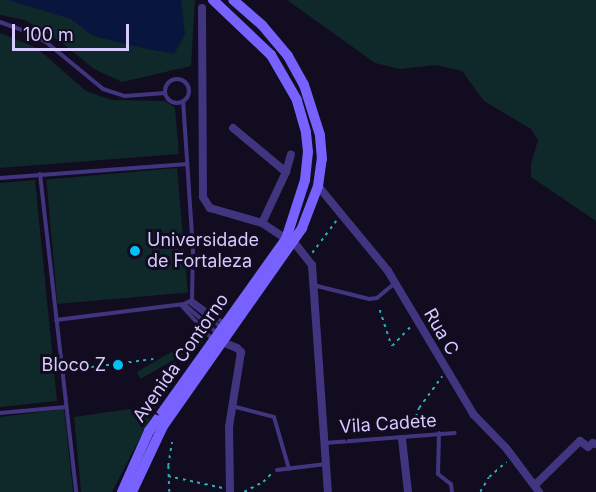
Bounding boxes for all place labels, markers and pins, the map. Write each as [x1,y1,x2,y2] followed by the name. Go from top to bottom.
[147,230,259,272] place label: Universidade de Fortaleza
[128,244,142,258] marker: Universidade de Fortaleza
[42,354,106,376] place label: Bloco Z
[111,358,125,372] marker: Bloco Z

